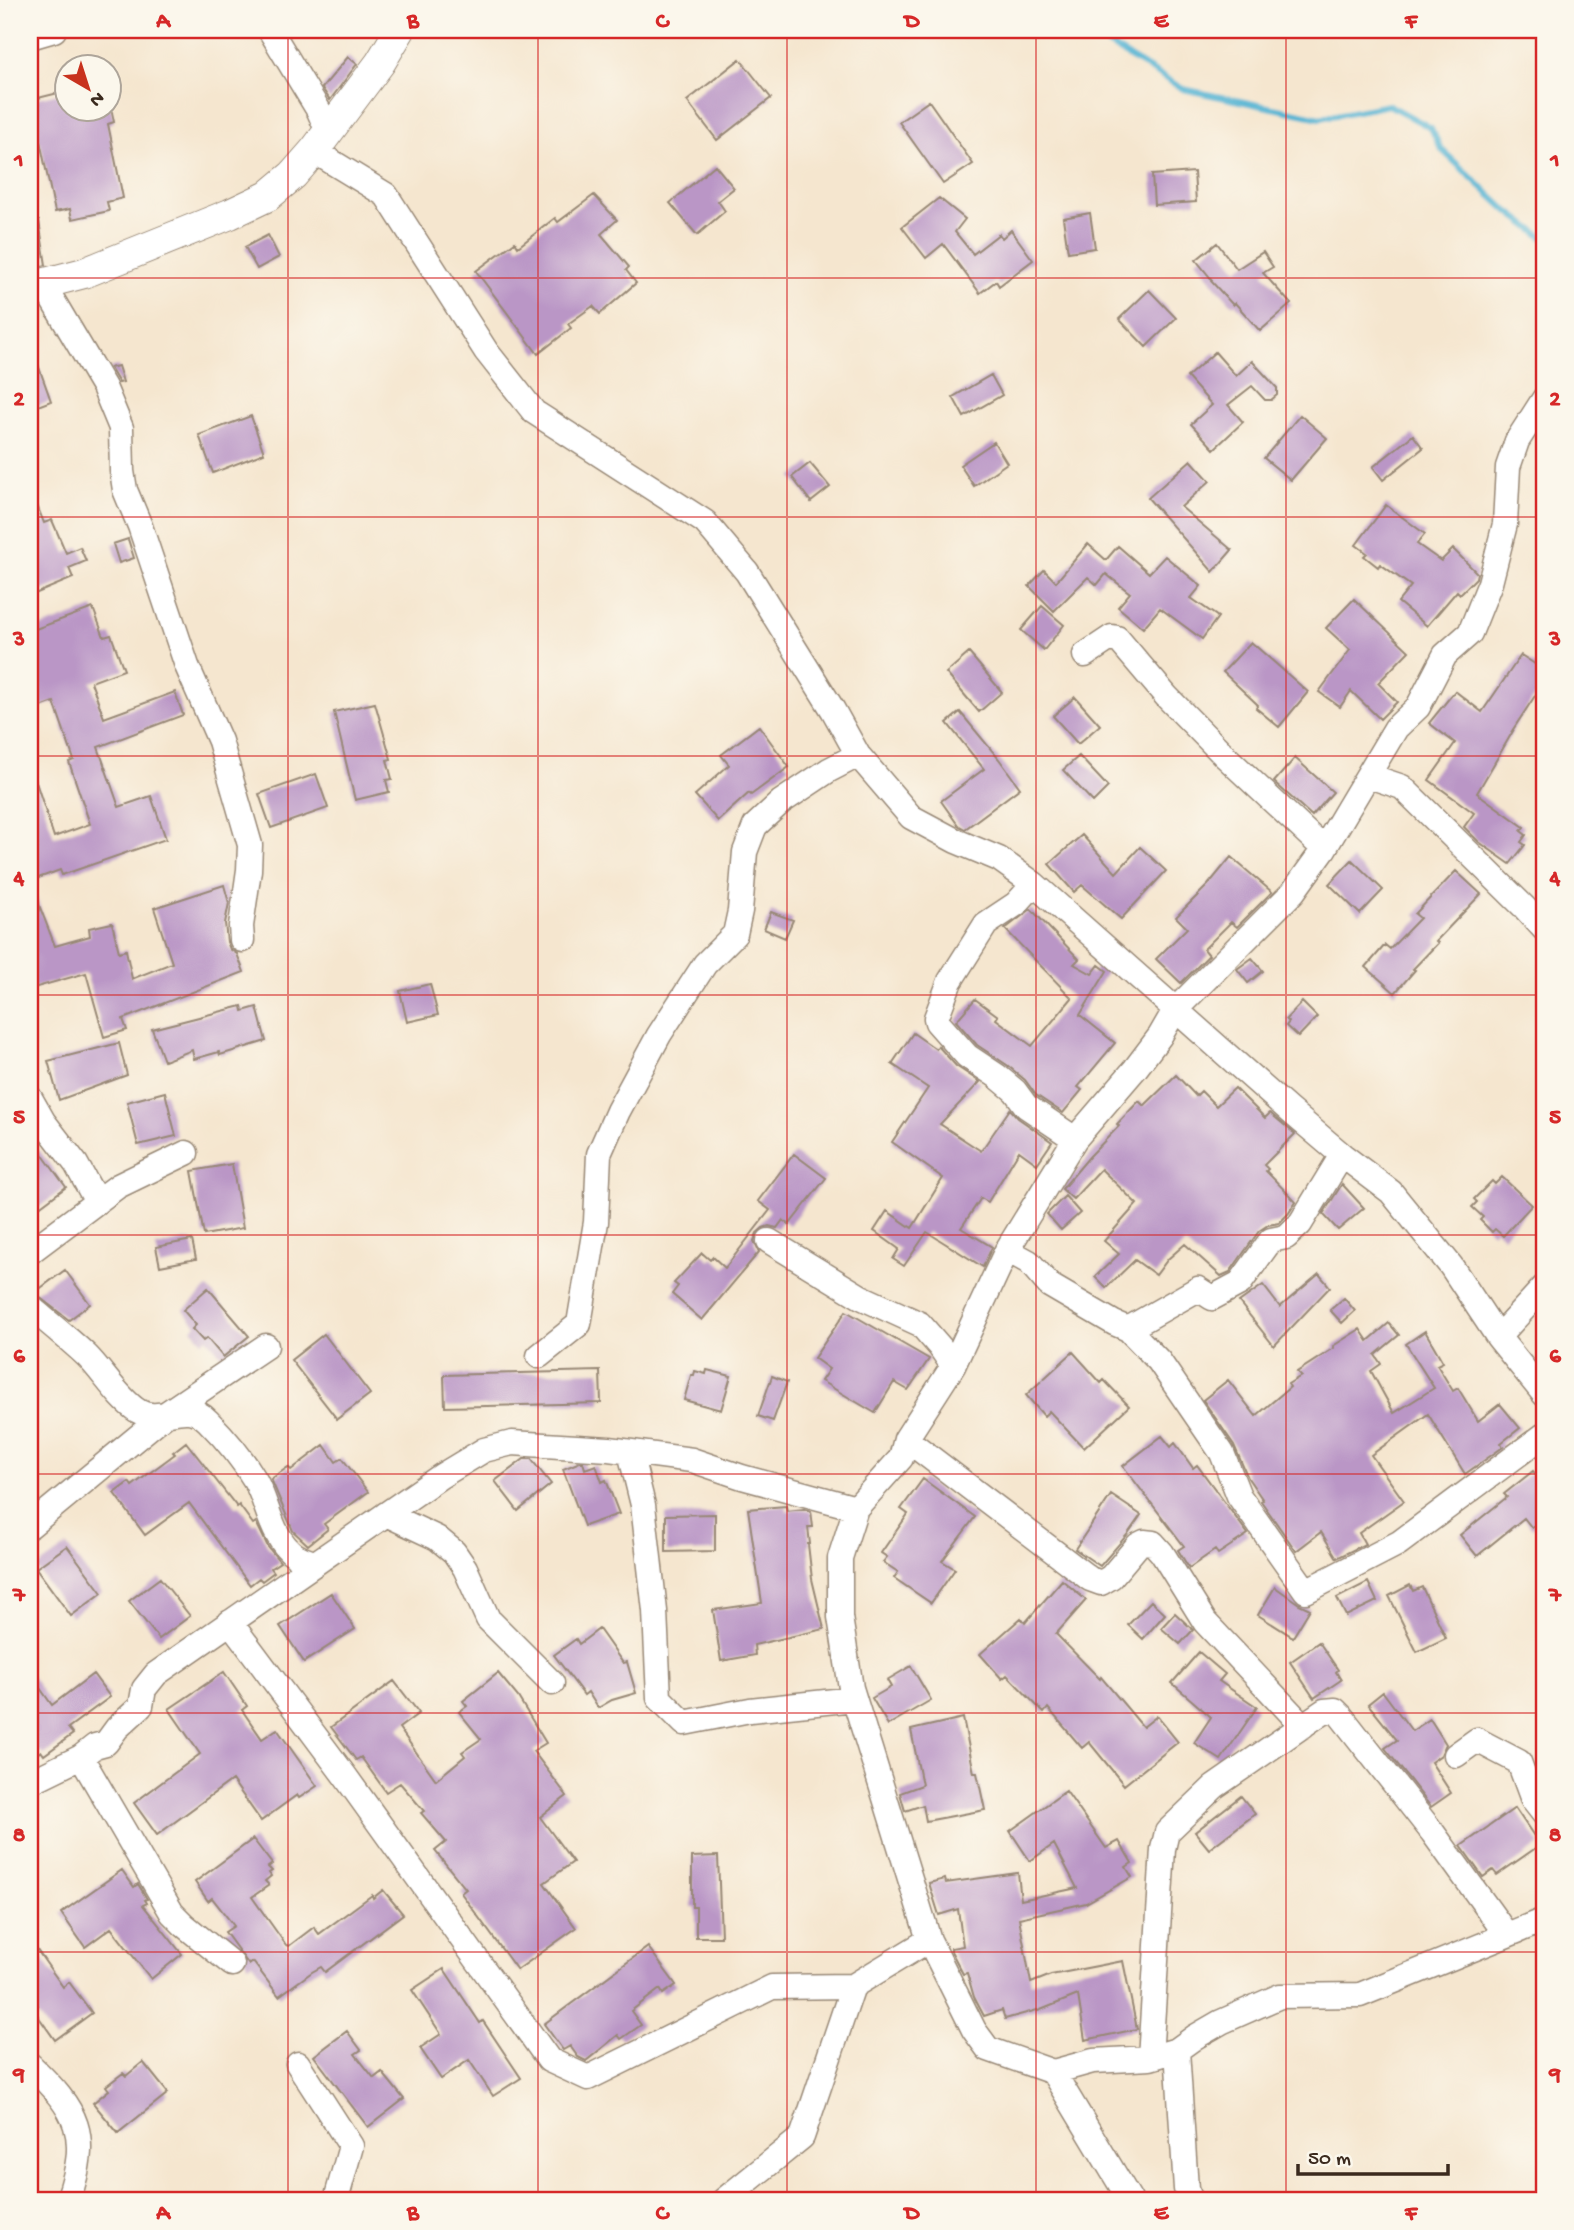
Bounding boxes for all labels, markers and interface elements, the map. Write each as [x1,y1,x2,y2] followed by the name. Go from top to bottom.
[155,9,171,36] text: A
[406,9,420,36] text: B
[656,9,671,36] text: C
[903,9,921,36] text: D
[1154,9,1170,36] text: E
[1404,9,1419,36] text: F
[52,52,122,122] north arrow
[84,86,109,111] text: N
[13,148,24,175] text: 1
[1549,148,1560,175] text: 1
[13,387,25,414] text: 2
[1549,387,1561,414] text: 2
[12,627,25,654] text: 3
[1548,627,1561,654] text: 3
[13,866,25,893] text: 4
[1549,866,1561,893] text: 4
[13,1105,25,1132] text: 5
[1549,1105,1561,1132] text: 5
[13,1344,26,1371] text: 6
[1549,1344,1562,1371] text: 6
[12,1583,26,1610] text: 7
[1548,1583,1562,1610] text: 7
[13,1823,26,1850] text: 8
[1549,1823,1562,1850] text: 8
[12,2062,25,2089] text: 9
[1548,2062,1561,2089] text: 9
[1298,2132,1448,2176] scale bar
[1308,2148,1351,2173] text: 50 m
[155,2201,171,2228] text: A
[406,2201,420,2228] text: B
[656,2201,671,2228] text: C
[903,2201,921,2228] text: D
[1154,2201,1170,2228] text: E
[1404,2201,1419,2228] text: F

